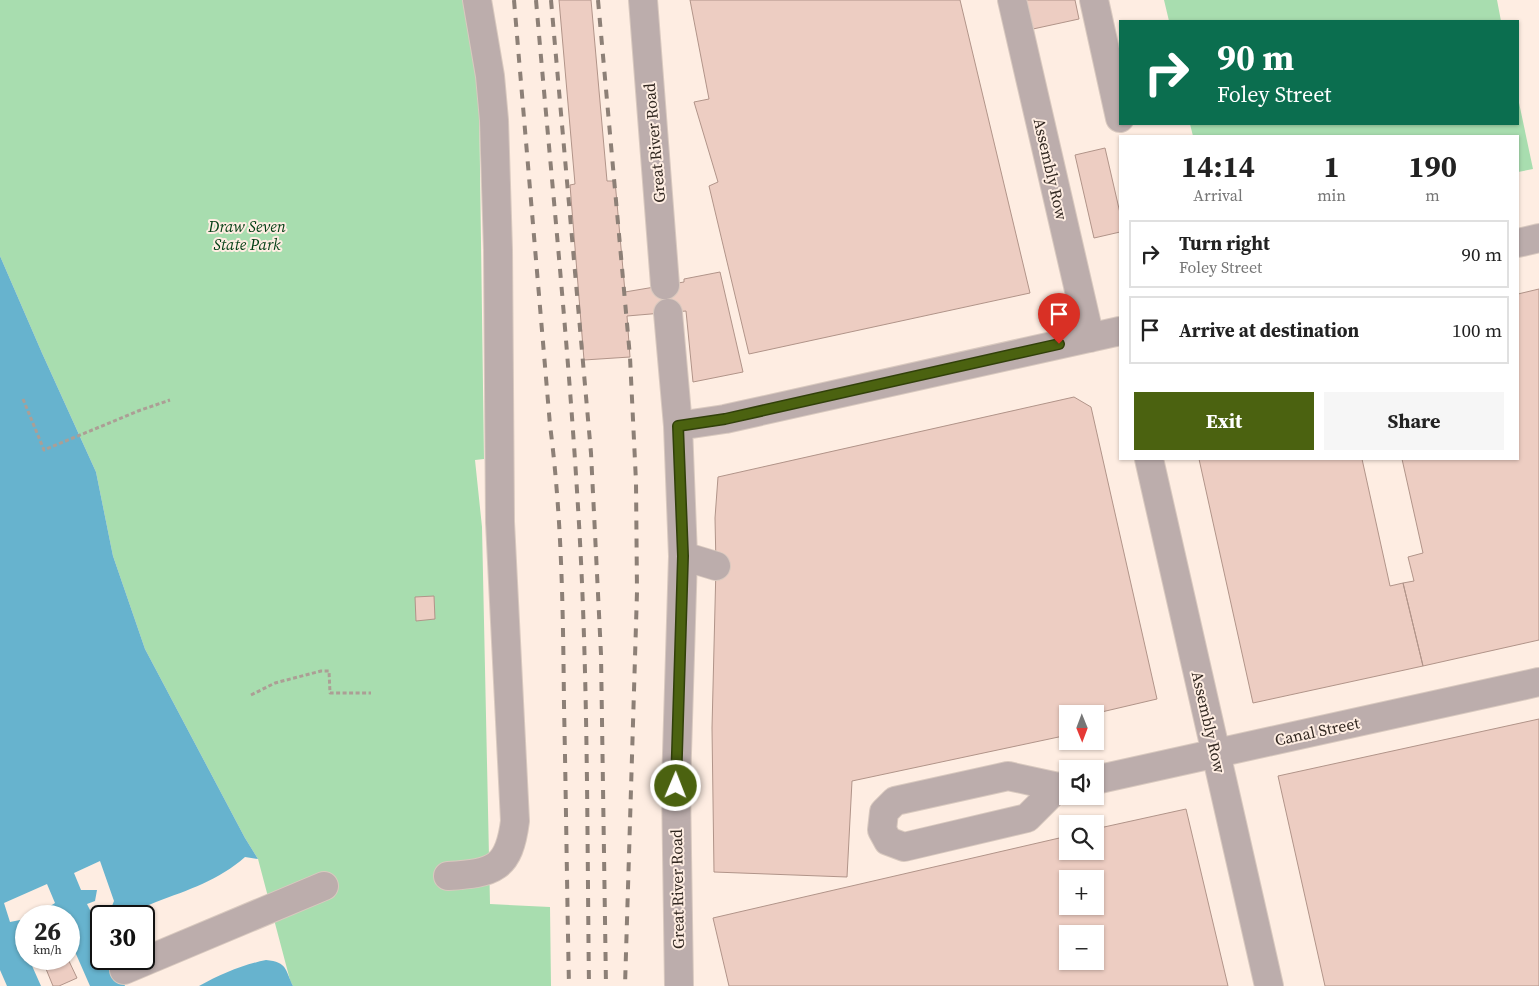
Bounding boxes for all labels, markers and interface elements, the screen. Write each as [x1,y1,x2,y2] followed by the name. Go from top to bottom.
[1217,34,1294,82] text: 90 m
[1134,40,1199,105] icon: right
[1217,79,1332,109] text: Foley Street
[638,82,670,204] street label: Great River Road
[1029,116,1074,223] street label: Assembly Row
[1181,146,1255,187] text: 14:14
[1323,146,1340,187] text: 1
[1408,146,1457,187] text: 190
[1193,184,1243,206] text: Arrival
[1317,184,1346,206] text: min
[1425,184,1440,206] text: m
[207,215,286,255] park label: Draw Seven State Park
[1179,230,1270,256] text: Turn right
[1136,240,1164,268] icon: right
[1461,241,1502,267] text: 90 m
[1179,256,1262,278] text: Foley Street
[1038,293,1080,344] pin
[1045,300,1073,328] icon: arrive
[1136,316,1164,344] icon: arrive
[1179,317,1359,343] text: Arrive at destination
[1452,317,1502,343] text: 100 m
[1134,392,1314,450] button: Exit
[1324,392,1504,450] button: Share
[1187,669,1232,776] street label: Assembly Row
[1059,705,1104,750] north arrow
[1059,705,1104,970] map controls
[1273,711,1362,751] street label: Canal Street
[649,759,701,811] position arrow
[1059,760,1104,805] button: sound
[1059,815,1104,860] button: search
[665,829,689,949] street label: Great River Road
[1059,870,1104,915] button: +
[90,905,155,970] speed limit sign: 30
[34,914,61,948] text: 26
[1059,925,1104,970] button: −
[33,942,62,958] text: km/h

